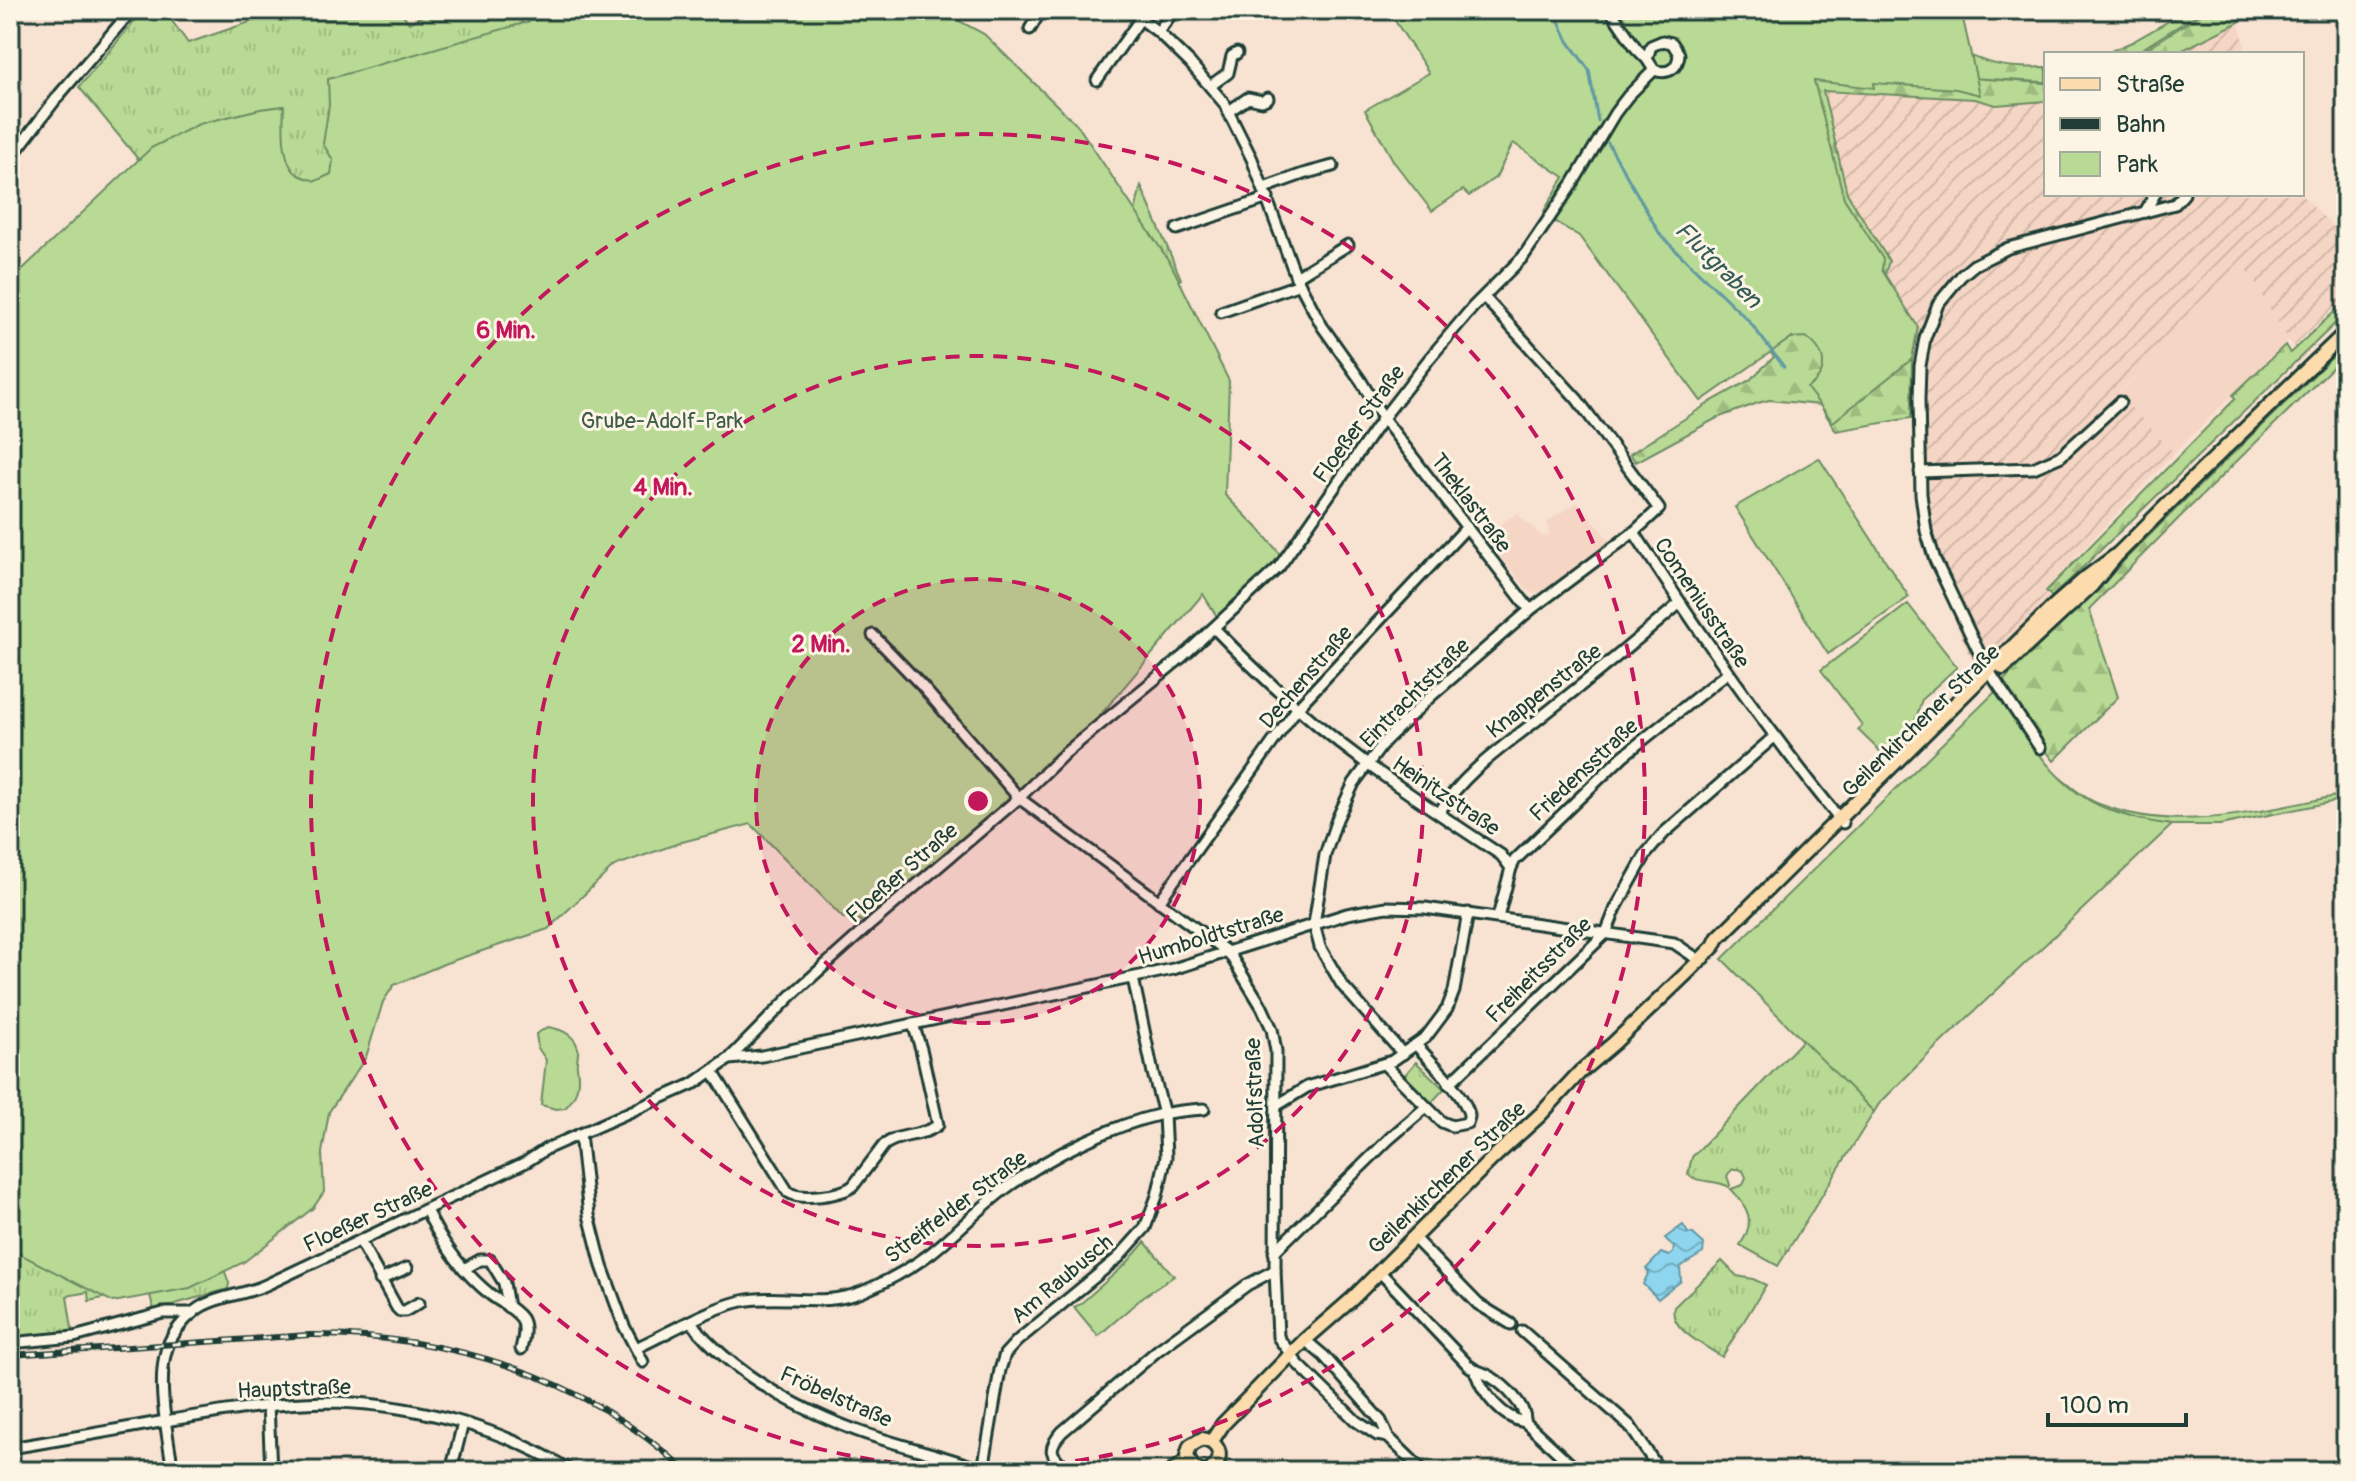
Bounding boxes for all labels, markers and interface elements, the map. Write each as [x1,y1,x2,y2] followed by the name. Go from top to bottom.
[2044,52,2304,196] legend
[2116,70,2184,99] text: Straße
[2116,110,2166,139] text: Bahn
[2116,150,2158,179] text: Park
[1669,216,1768,315] water label: Flutgraben
[476,316,536,345] text: 6 Min.
[1307,359,1411,489] street label: Floeßer Straße
[581,407,743,435] park label: Grube-Adolf-Park
[1424,448,1518,559] street label: Theklastraße
[633,473,693,502] text: 4 Min.
[1648,532,1756,674] street label: Comeniusstraße
[1253,619,1359,735] street label: Dechenstraße
[792,630,850,659] text: 2 Min.
[1354,632,1476,754] street label: Eintrachtstraße
[1481,637,1607,745] street label: Knappenstraße
[1836,638,2006,804] street label: Geilenkirchener Straße
[1524,712,1644,828] street label: Friedensstraße
[1387,750,1505,842] street label: Heinitzstraße
[964,787,992,815] centre of rings
[840,817,964,929] street label: Floeßer Straße
[1135,900,1287,971] street label: Humboldtstraße
[1480,911,1598,1029] street label: Freiheitsstraße
[1239,1037,1271,1149] street label: Adolfstraße
[1362,1095,1532,1261] street label: Geilenkirchener Straße
[879,1144,1033,1270] street label: Streiffelder Straße
[299,1175,437,1259] street label: Floeßer Straße
[1005,1228,1119,1330] street label: Am Raubusch
[776,1360,896,1434] street label: Fröbelstraße
[237,1373,351,1405] street label: Hauptstraße
[2048,1377,2186,1427] scale bar
[2060,1391,2129,1420] text: 100 m

